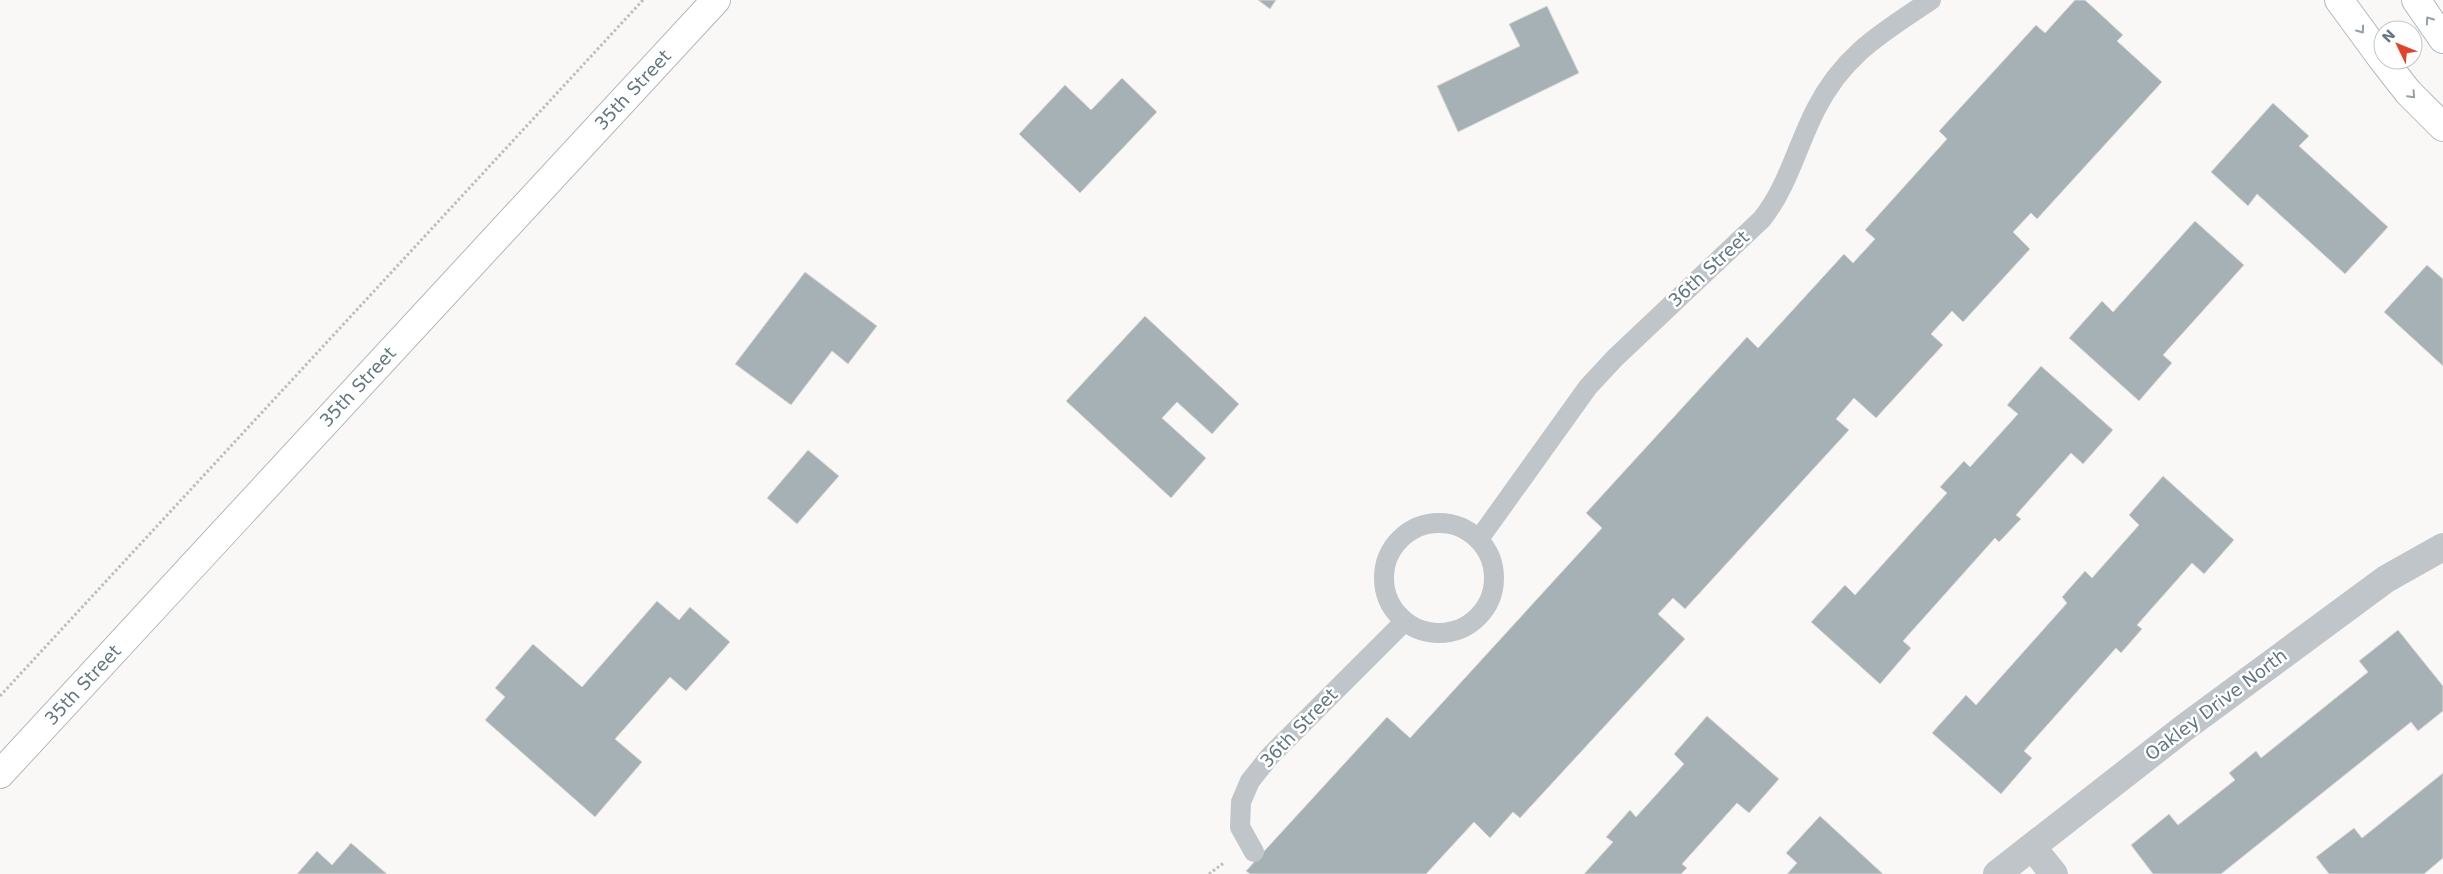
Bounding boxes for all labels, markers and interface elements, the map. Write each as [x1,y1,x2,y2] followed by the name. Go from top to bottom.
[2426,16,2435,25] one-way arrow
[2373,20,2423,70] north arrow
[2355,24,2363,33] one-way arrow
[2379,26,2398,46] text: N
[590,45,675,134] street label: 35th Street
[2406,89,2415,98] one-way arrow
[1664,226,1753,311] street label: 36th Street
[315,342,400,431] street label: 35th Street
[40,640,125,729] street label: 35th Street
[2141,644,2291,765] street label: Oakley Drive North
[1256,684,1342,772] street label: 36th Street

